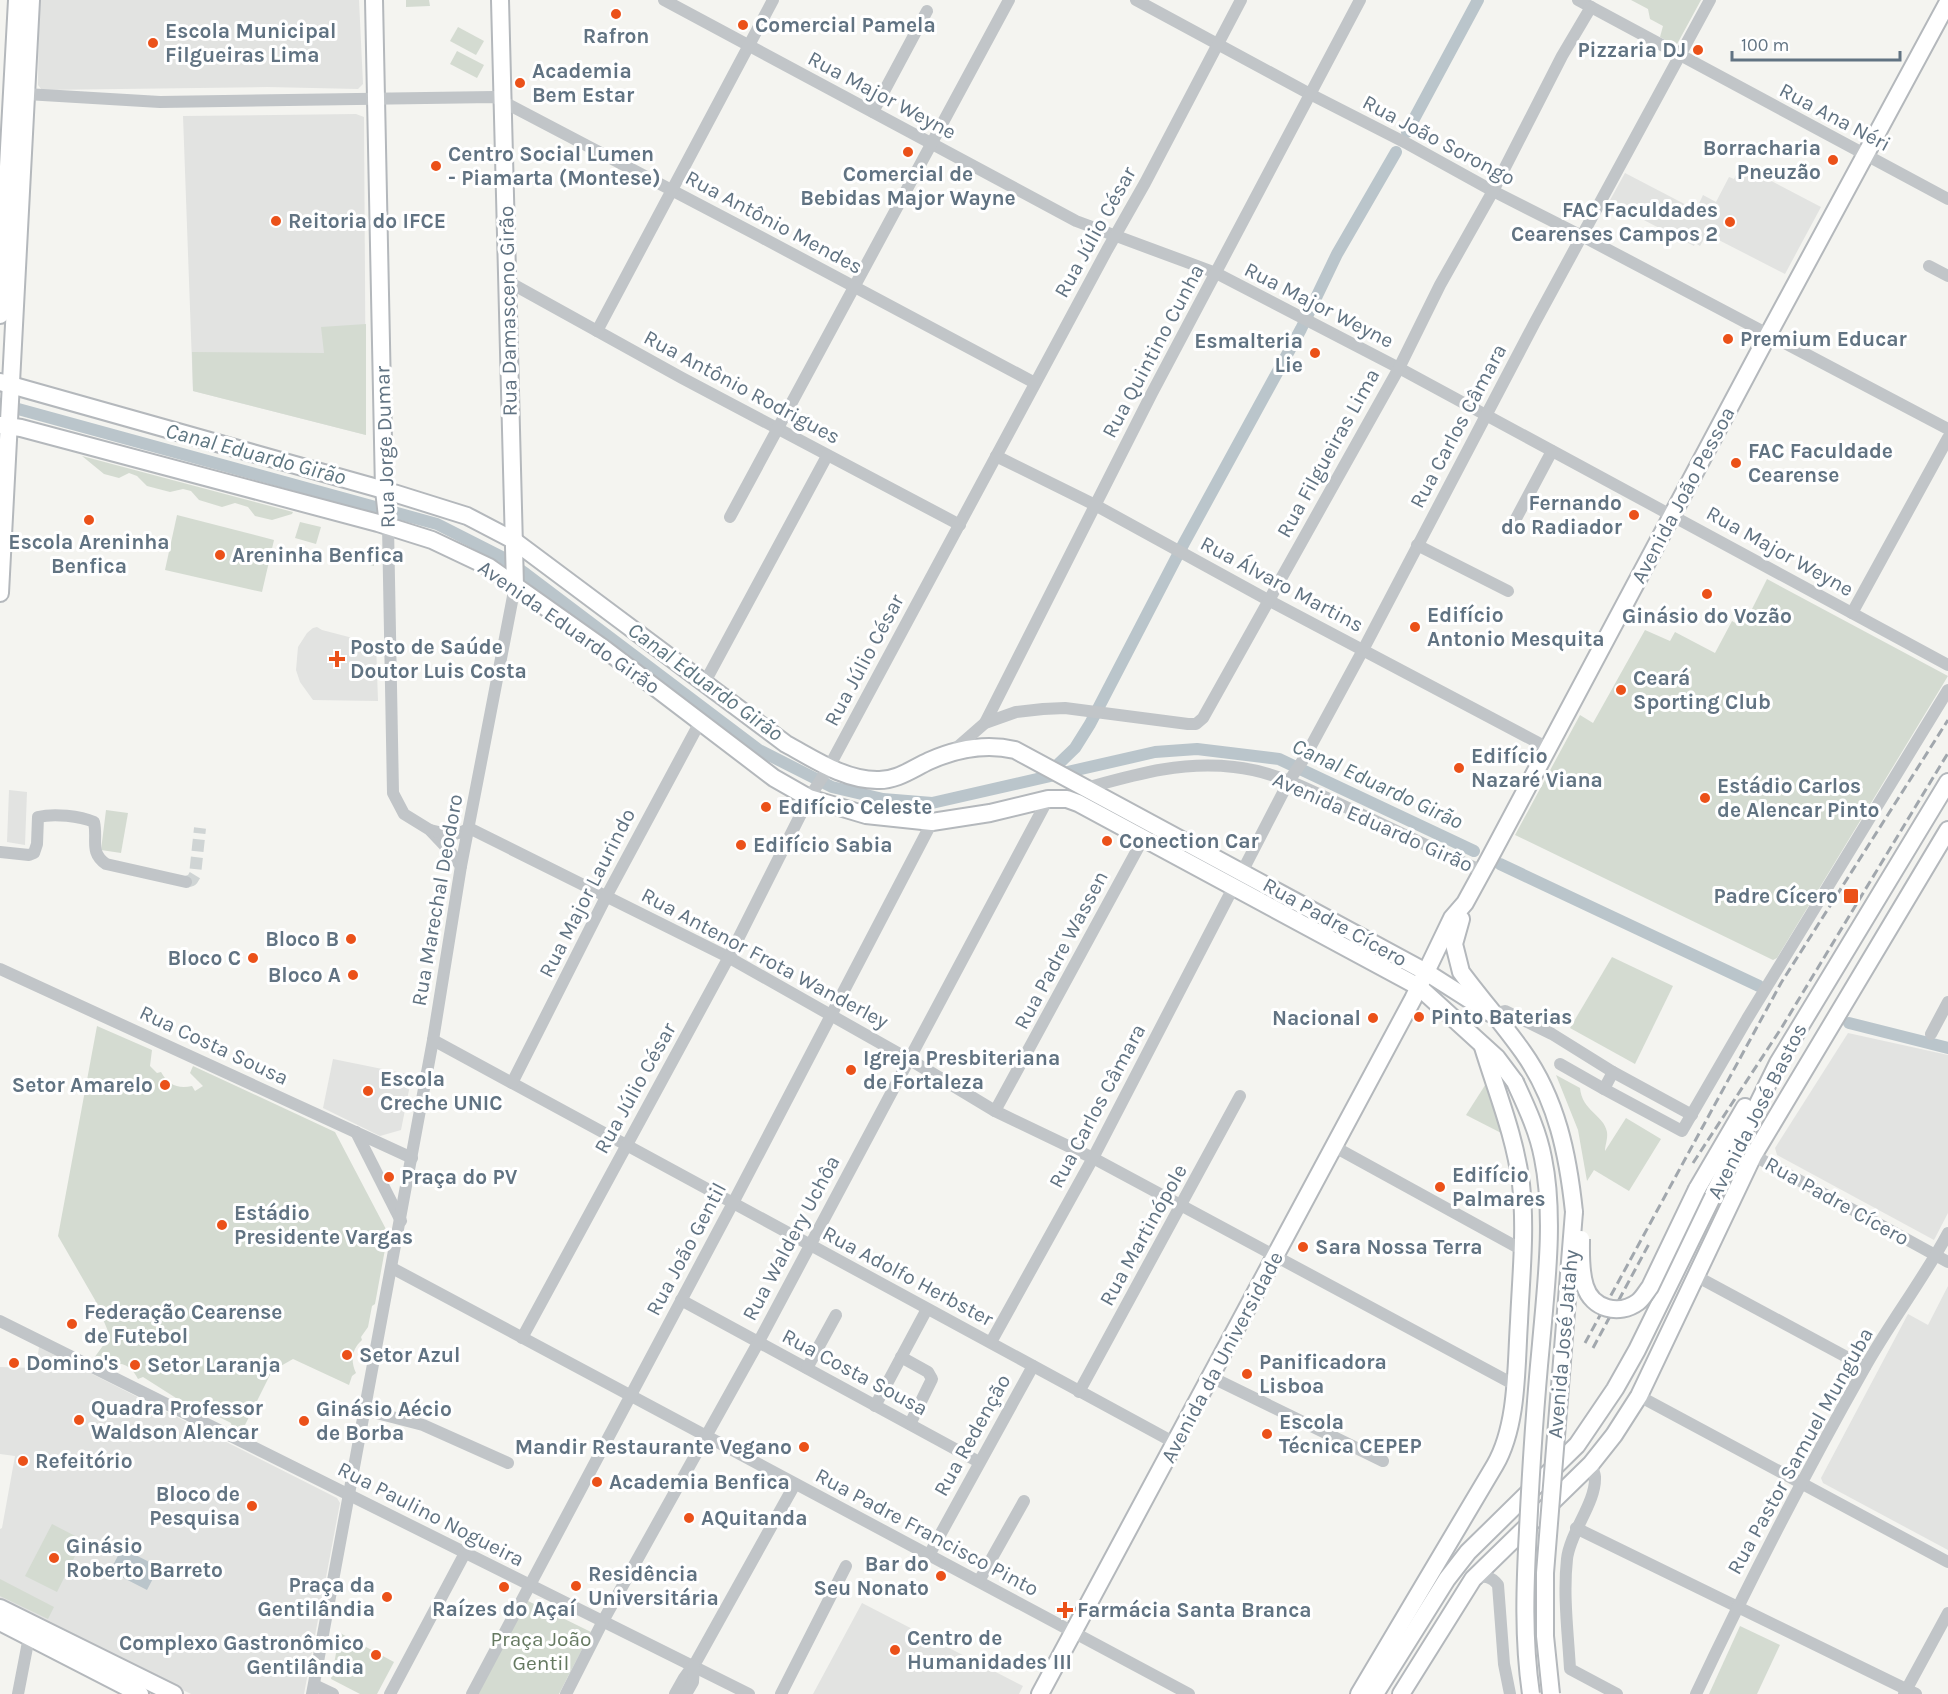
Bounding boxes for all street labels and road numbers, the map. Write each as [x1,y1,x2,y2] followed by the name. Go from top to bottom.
[804,46,960,144] street label: Rua Major Weyne
[1775,78,1895,156] street label: Rua Ana Néri
[1359,90,1519,190] street label: Rua João Sorongo
[1049,162,1141,302] street label: Rua Júlio César
[681,165,867,279] street label: Rua Antônio Mendes
[494,205,522,417] street label: Rua Damasceno Girão
[1240,257,1398,353] street label: Rua Major Weyne
[1097,260,1209,442] street label: Rua Quintino Cunha
[640,325,844,449] street label: Rua Antônio Rodrigues
[1405,340,1511,512] street label: Rua Carlos Câmara
[1272,364,1384,542] street label: Rua Filgueiras Lima
[370,365,400,529] street label: Rua Jorge Dumar
[1626,403,1740,587] street label: Avenida João Pessoa
[1702,501,1858,601] street label: Rua Major Weyne
[1196,531,1368,637] street label: Rua Álvaro Martins
[474,555,664,699] street label: Avenida Eduardo Girão
[819,590,909,730] street label: Rua Júlio César
[1269,767,1477,877] street label: Avenida Eduardo Girão
[407,792,467,1008] street label: Rua Marechal Deodoro
[534,804,640,982] street label: Rua Major Laurindo
[1009,867,1113,1033] street label: Rua Padre Wassen
[1259,872,1411,972] street label: Rua Padre Cícero
[637,883,893,1034] street label: Rua Antenor Frota Wanderley
[136,1000,292,1090] street label: Rua Costa Sousa
[589,1018,681,1158] street label: Rua Júlio César
[1702,1019,1812,1203] street label: Avenida José Bastos
[1044,1020,1150,1192] street label: Rua Carlos Câmara
[737,1151,845,1325] street label: Rua Waldery Uchôa
[1761,1151,1913,1251] street label: Rua Padre Cícero
[1094,1160,1192,1310] street label: Rua Martinópole
[641,1178,731,1320] street label: Rua João Gentil
[819,1221,998,1331] street label: Rua Adolfo Herbster
[1156,1247,1288,1467] street label: Avenida da Universidade
[1543,1248,1583,1439] street label: Avenida José Jatahy
[1722,1323,1878,1579] street label: Rua Pastor Samuel Munguba
[778,1324,932,1420] street label: Rua Costa Sousa
[929,1370,1015,1500] street label: Rua Redenção
[334,1457,528,1571] street label: Rua Paulino Nogueira
[811,1463,1043,1601] street label: Rua Padre Francisco Pinto

